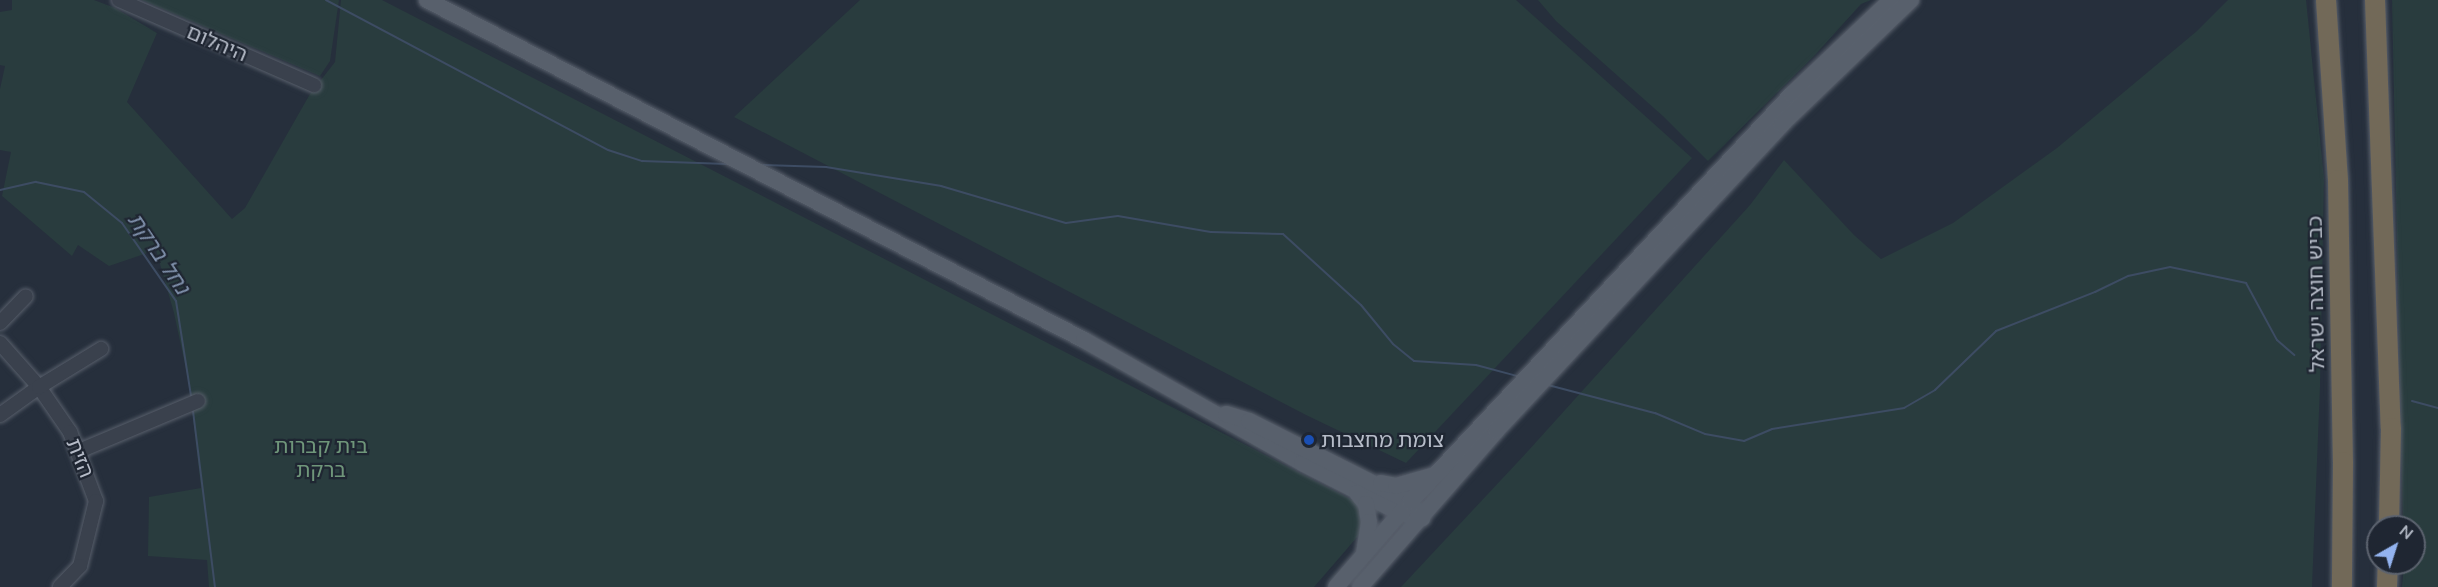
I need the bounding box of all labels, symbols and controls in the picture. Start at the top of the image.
street label: היהלום [183,19,251,67]
water label: נחל ברקת [121,208,195,300]
street label: כביש חוצה ישראל [2302,215,2330,373]
place label: צומת מחצבות [1321,427,1444,453]
park label: בית קברות ברקת [274,433,368,483]
marker: צומת מחצבות [1302,433,1316,447]
street label: הזית [61,435,99,481]
north arrow [2366,515,2426,575]
text: N [2394,520,2418,545]

